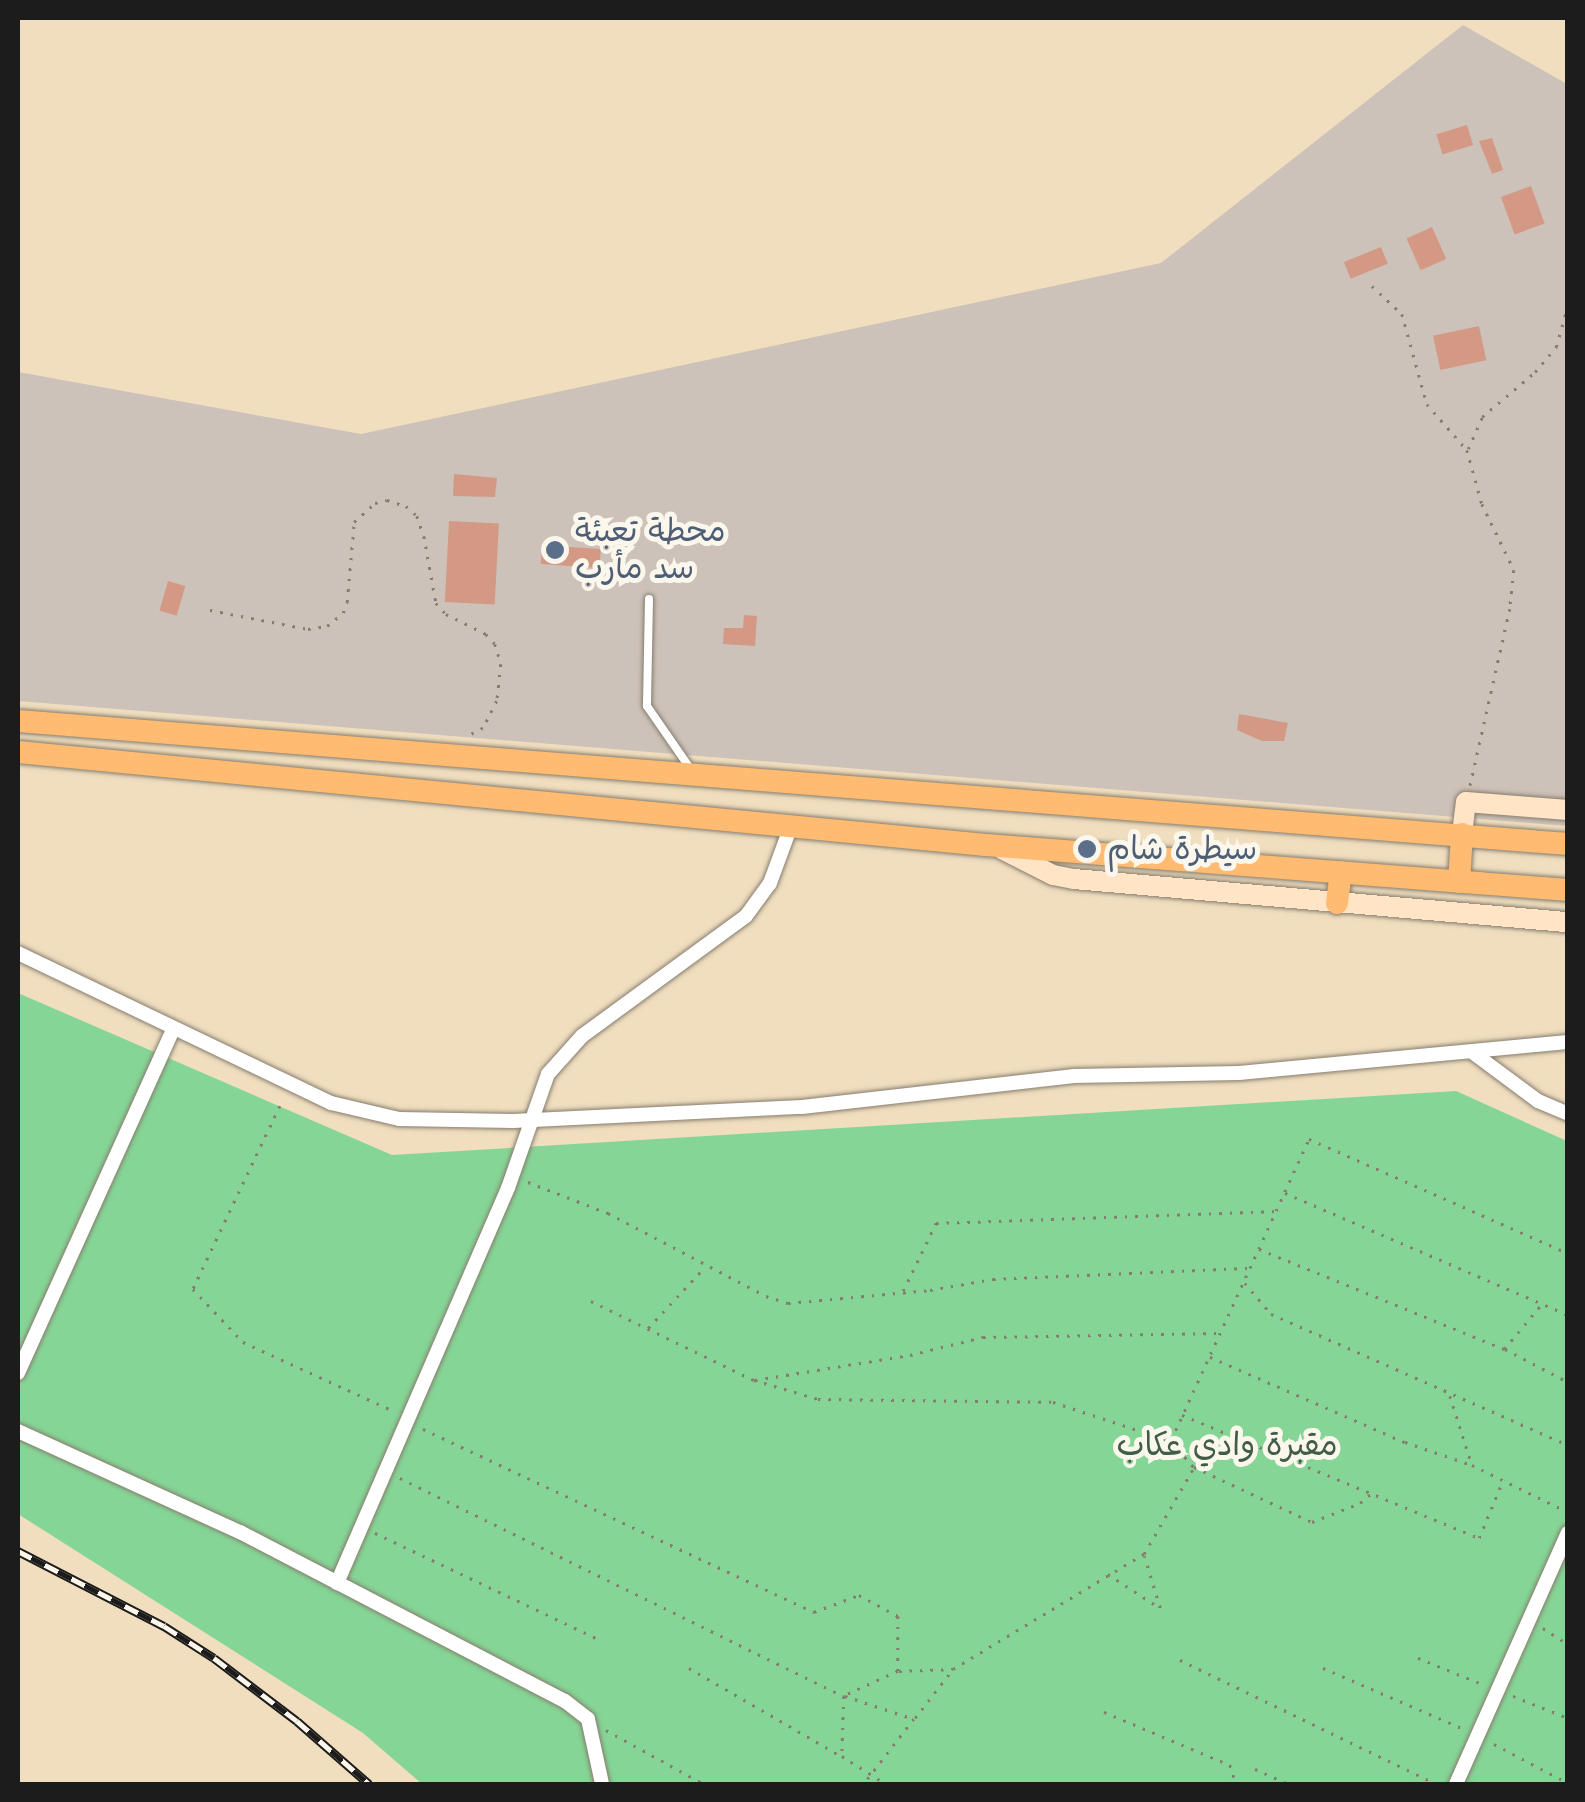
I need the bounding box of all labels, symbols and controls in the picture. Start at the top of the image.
place label: محطة تعبئة سد مأرب [575,513,726,588]
marker: محطة تعبئة سد مأرب [544,539,566,561]
place label: سيطرة شام [1107,830,1257,868]
marker: سيطرة شام [1076,838,1098,860]
park label: مقبرة وادي عكاب [1116,1426,1338,1464]

